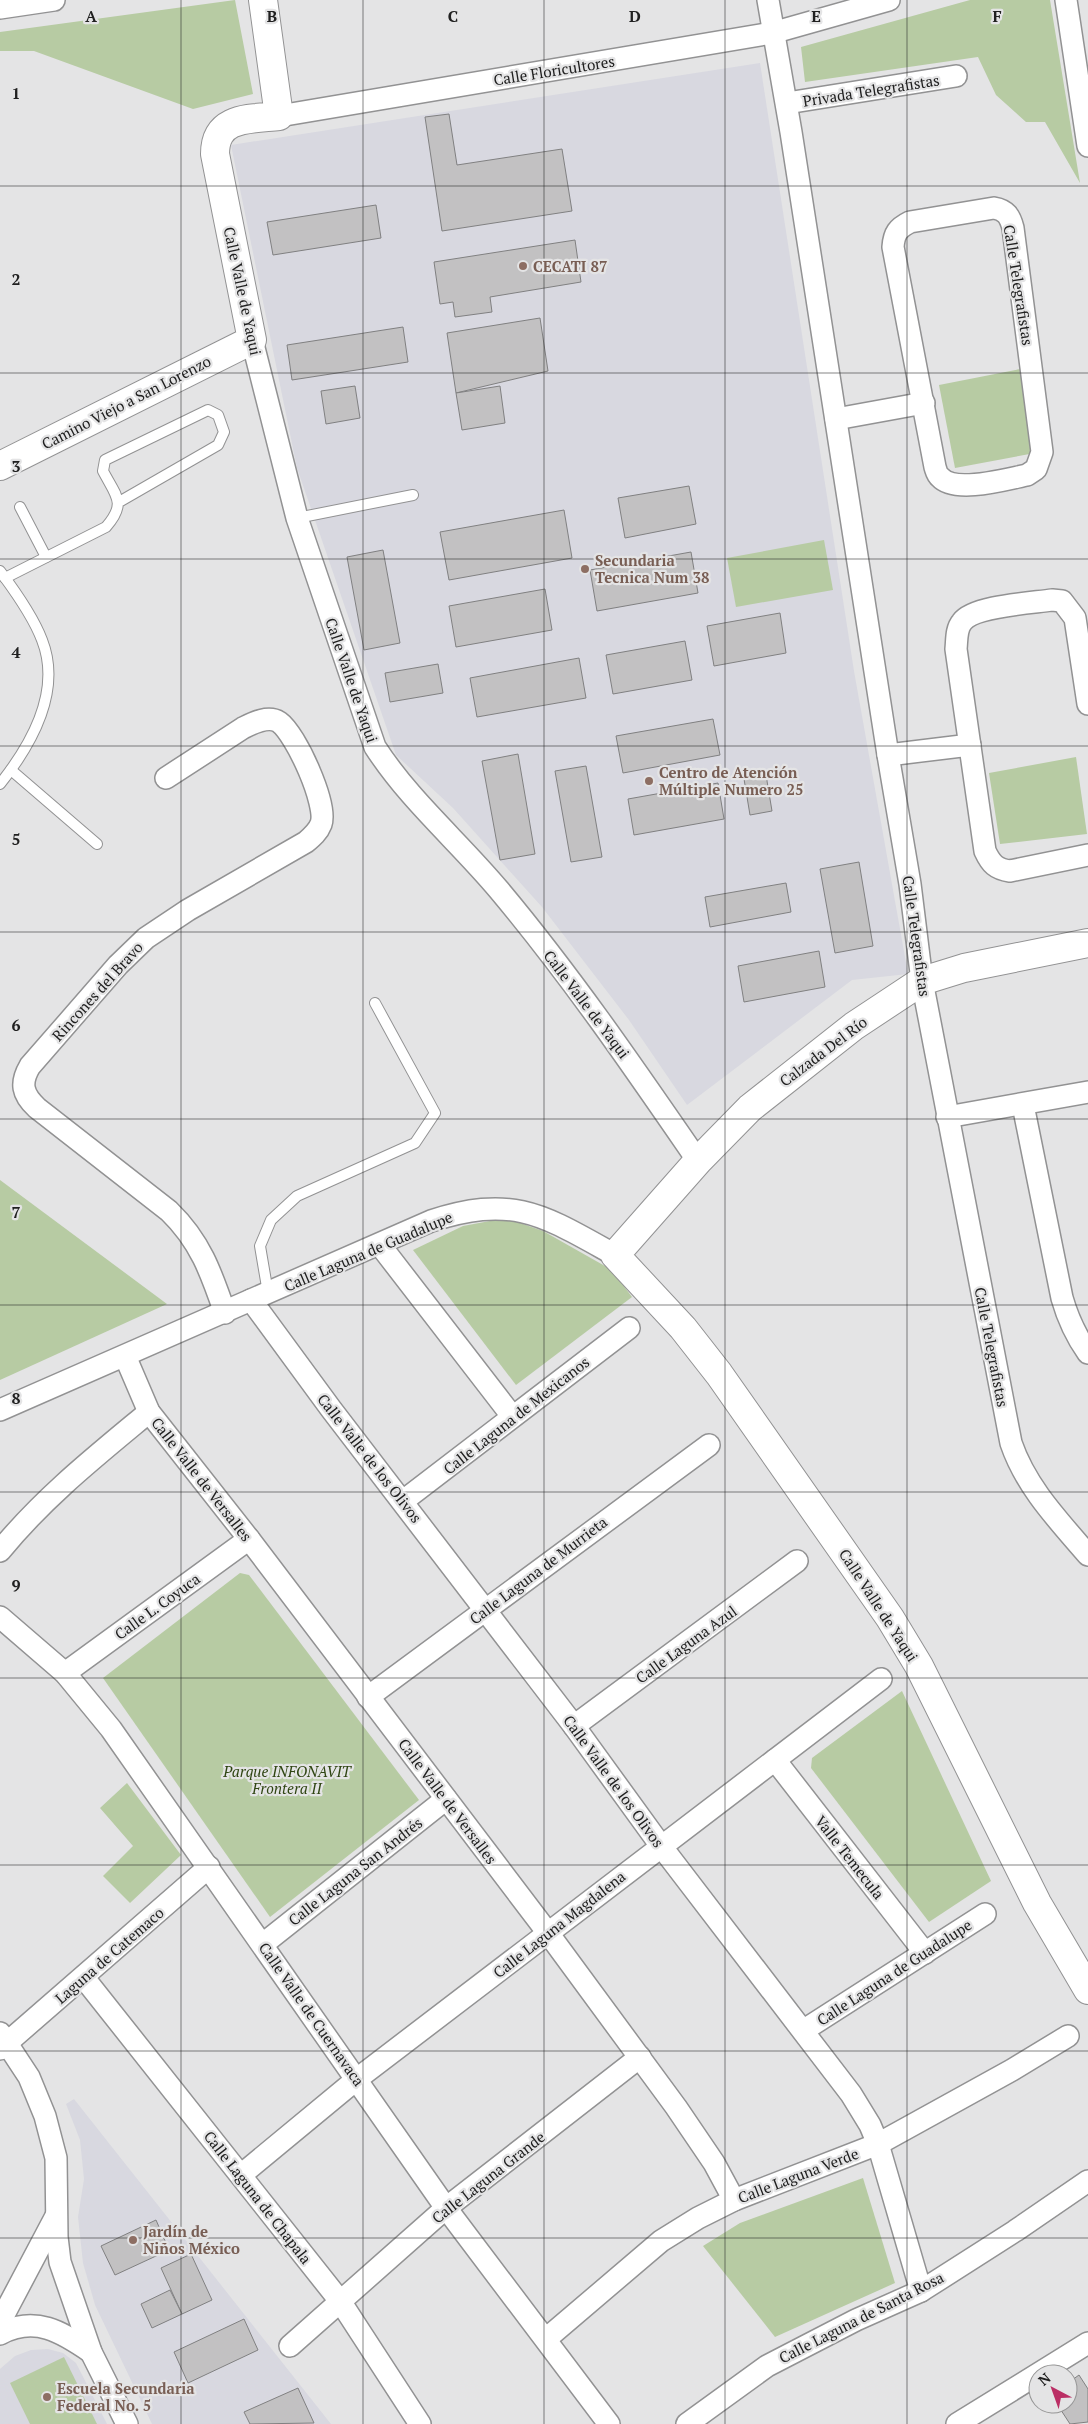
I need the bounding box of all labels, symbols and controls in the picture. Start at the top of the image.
text: A [85,5,97,27]
text: B [267,5,277,27]
text: C [448,5,458,27]
text: D [629,5,641,27]
text: E [811,5,821,27]
text: F [992,5,1002,27]
street label: Calle Floricultores [492,51,616,89]
street label: Privada Telegrafistas [801,69,941,111]
text: 1 [11,82,21,104]
street label: Calle Telegrafistas [1000,223,1038,347]
street label: Calle Valle de Yaqui [220,225,266,357]
place label: CECATI 87 [533,256,607,276]
marker: CECATI 87 [517,260,529,272]
text: 2 [11,268,21,290]
street label: Camino Viejo a San Lorenzo [38,351,214,453]
text: 3 [11,455,21,477]
place label: Secundaria Tecnica Num 38 [595,550,709,587]
marker: Secundaria Tecnica Num 38 [579,563,591,575]
street label: Calle Valle de Yaqui [321,615,383,745]
text: 4 [11,641,21,663]
place label: Centro de Atención Múltiple Numero 25 [659,762,803,799]
marker: Centro de Atención Múltiple Numero 25 [643,775,655,787]
text: 5 [11,828,21,850]
street label: Calle Telegrafistas [899,874,935,998]
street label: Rincones del Bravo [47,937,147,1045]
street label: Calle Valle de Yaqui [540,946,634,1062]
street label: Calzada Del Río [775,1011,871,1091]
text: 6 [11,1014,21,1036]
text: 7 [11,1201,21,1223]
street label: Calle Laguna de Guadalupe [281,1206,455,1296]
street label: Calle Telegrafistas [971,1285,1013,1409]
street label: Calle Laguna de Mexicanos [439,1352,593,1478]
text: 8 [11,1387,21,1409]
street label: Calle Valle de los Olivos [313,1389,427,1527]
street label: Calle Valle de Versalles [147,1413,257,1545]
street label: Calle Laguna de Murrieta [465,1511,611,1628]
street label: Calle Valle de Yaqui [835,1545,923,1665]
street label: Calle L. Coyuca [110,1568,204,1644]
text: 9 [11,1574,21,1596]
street label: Calle Laguna Azul [631,1601,741,1687]
street label: Calle Valle de los Olivos [559,1711,669,1851]
street label: Calle Valle de Versalles [394,1734,502,1868]
park label: Parque INFONAVIT Frontera II [222,1761,353,1798]
street label: Valle Temecula [811,1811,889,1903]
street label: Calle Laguna San Andrés [284,1812,426,1930]
street label: Calle Laguna Magdalena [489,1866,630,1982]
street label: Laguna de Catemaco [50,1902,168,2008]
street label: Calle Laguna de Guadalupe [813,1914,975,2030]
street label: Calle Valle de Cuernavaca [255,1938,370,2090]
street label: Calle Laguna de Chapala [200,2126,317,2268]
street label: Calle Laguna Grande [427,2127,549,2227]
street label: Calle Laguna Verde [735,2143,861,2207]
place label: Jardín de Niños México [143,2221,240,2258]
marker: Jardín de Niños México [127,2234,139,2246]
street label: Calle Laguna de Santa Rosa [775,2267,947,2367]
north arrow [1028,2364,1078,2414]
text: N [1034,2368,1055,2389]
place label: Escuela Secundaria Federal No. 5 [57,2378,195,2415]
marker: Escuela Secundaria Federal No. 5 [41,2391,53,2403]

